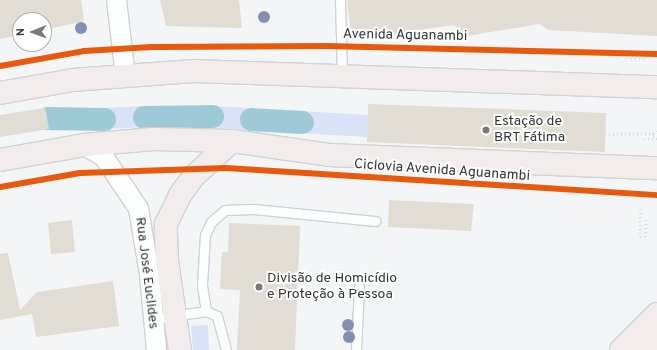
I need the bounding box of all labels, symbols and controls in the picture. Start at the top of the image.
north arrow [12,12,52,52]
street label: Avenida Aguanambi [342,27,468,45]
text: N [14,28,28,36]
place label: Estação de BRT Fátima [494,114,566,146]
marker: Estação de BRT Fátima [481,125,491,135]
street label: Ciclovia Avenida Aguanambi [353,156,531,186]
street label: Rua José Euclides [131,216,161,330]
place label: Divisão de Homicídio e Proteção à Pessoa [267,271,397,304]
marker: Divisão de Homicídio e Proteção à Pessoa [254,282,264,292]

